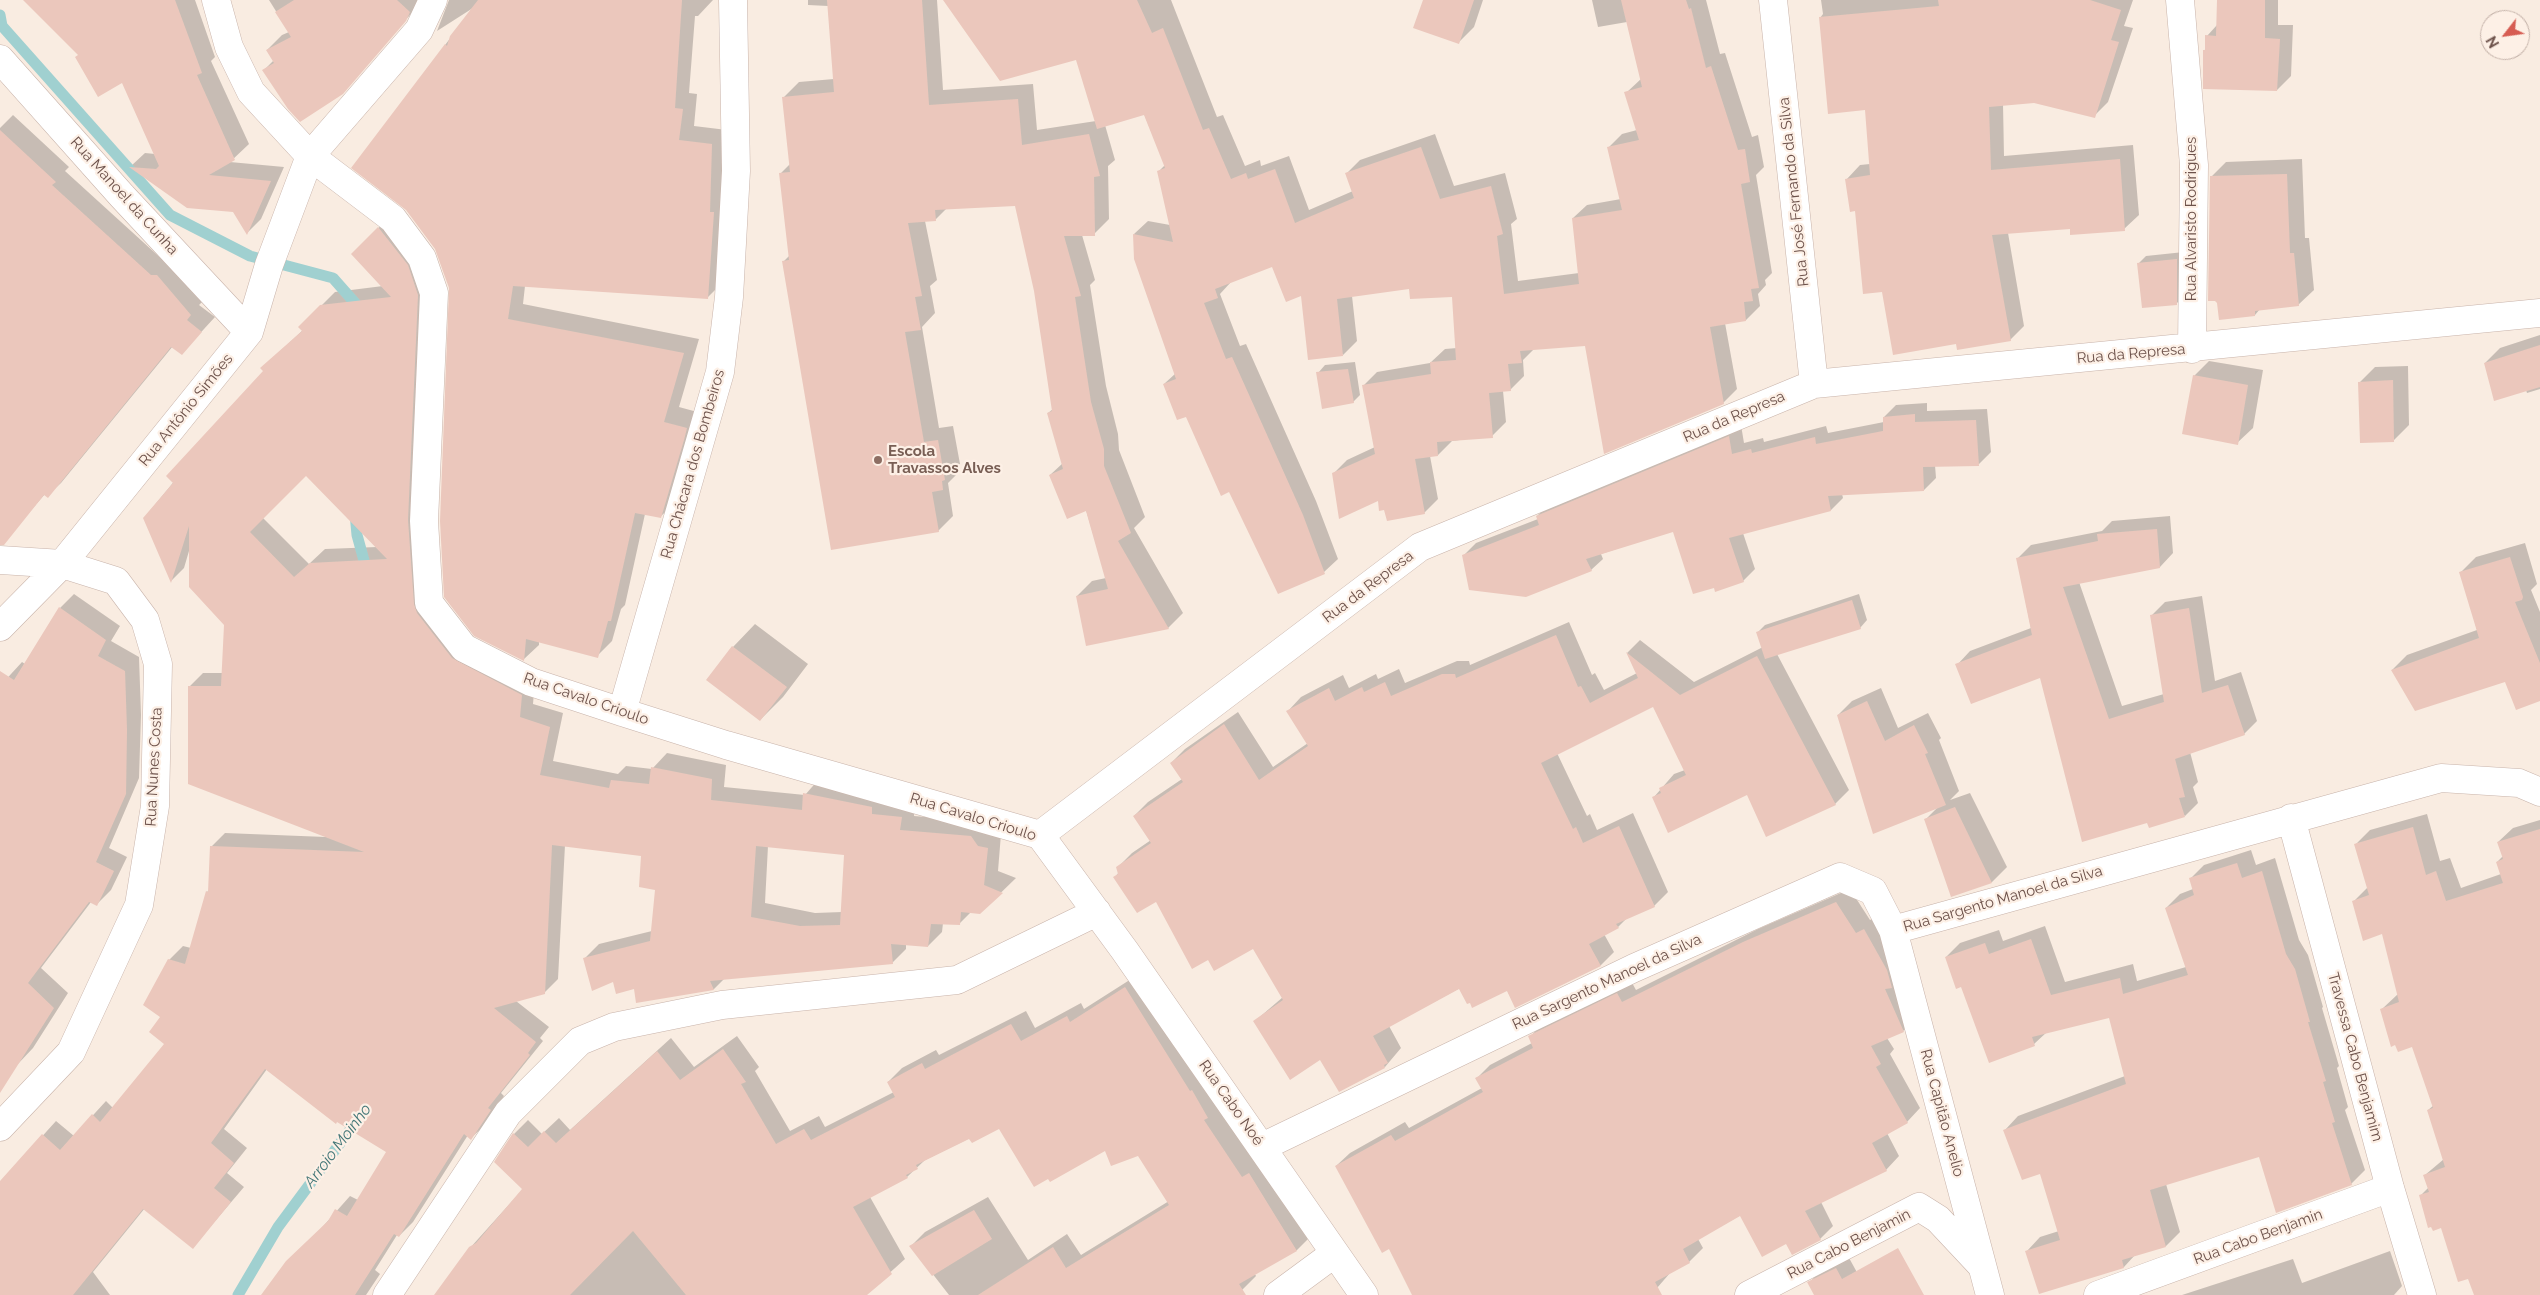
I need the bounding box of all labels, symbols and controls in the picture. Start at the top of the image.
north arrow [2480,10,2530,60]
text: N [2483,33,2502,51]
street label: Rua José Fernando da Silva [1775,97,1813,287]
street label: Rua Manoel da Cunha [66,133,182,259]
street label: Rua Alvaristo Rodrigues [2182,137,2200,301]
street label: Rua da Represa [2076,340,2186,368]
street label: Rua Antônio Simões [135,350,237,470]
street label: Rua Chácara dos Bombeiros [657,367,729,561]
street label: Rua da Represa [1680,387,1788,447]
place label: Escola Travassos Alves [888,442,1001,477]
marker: Escola Travassos Alves [872,454,884,466]
street label: Rua da Represa [1319,547,1417,627]
street label: Rua Cavalo Crioulo [521,669,651,729]
street label: Rua Nunes Costa [142,707,166,827]
street label: Rua Cavalo Crioulo [908,789,1038,845]
street label: Rua Sargento Manoel da Silva [1901,862,2105,936]
street label: Rua Sargento Manoel da Silva [1510,930,1704,1034]
street label: Travessa Cabo Benjamim [2324,970,2386,1144]
street label: Rua Capitão Anelio [1916,1047,1968,1179]
street label: Rua Cabo Noé [1195,1057,1267,1149]
water label: Arroio Moinho [300,1100,376,1192]
street label: Rua Cabo Benjamin [1784,1205,1914,1283]
street label: Rua Cabo Benjamin [2191,1205,2325,1269]

